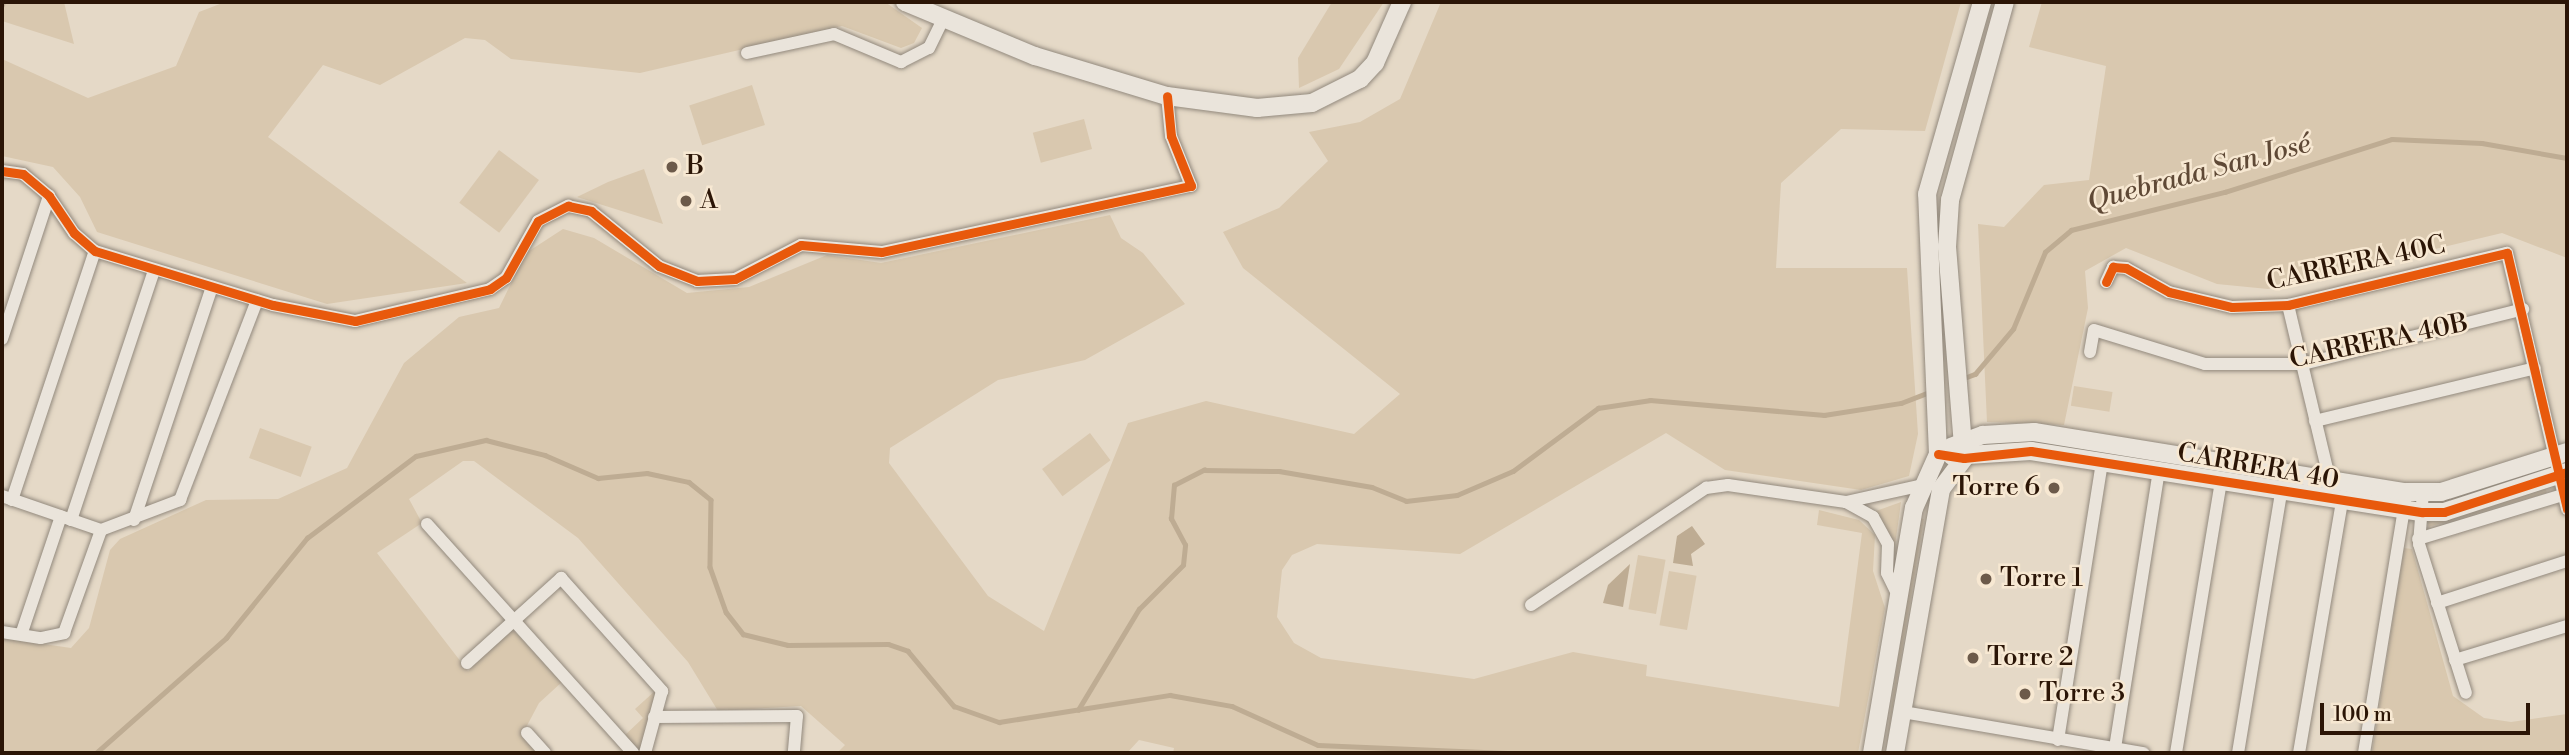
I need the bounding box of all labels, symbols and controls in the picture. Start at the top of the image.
water label: Quebrada San José [2084,127,2314,219]
place label: B [686,151,704,183]
marker: B [664,159,680,175]
place label: A [700,185,718,217]
marker: A [678,193,694,209]
street label: CARRERA 40C [2264,230,2448,298]
street label: CARRERA 40B [2287,308,2471,376]
street label: CARRERA 40 [2175,437,2341,497]
place label: Torre 6 [1952,472,2040,504]
marker: Torre 6 [2046,480,2062,496]
place label: Torre 1 [2000,563,2083,595]
marker: Torre 1 [1978,571,1994,587]
place label: Torre 2 [1987,642,2074,674]
marker: Torre 2 [1965,650,1981,666]
place label: Torre 3 [2039,678,2125,710]
marker: Torre 3 [2017,686,2033,702]
scale bar [2324,688,2534,732]
text: 100 m [2333,702,2392,728]

